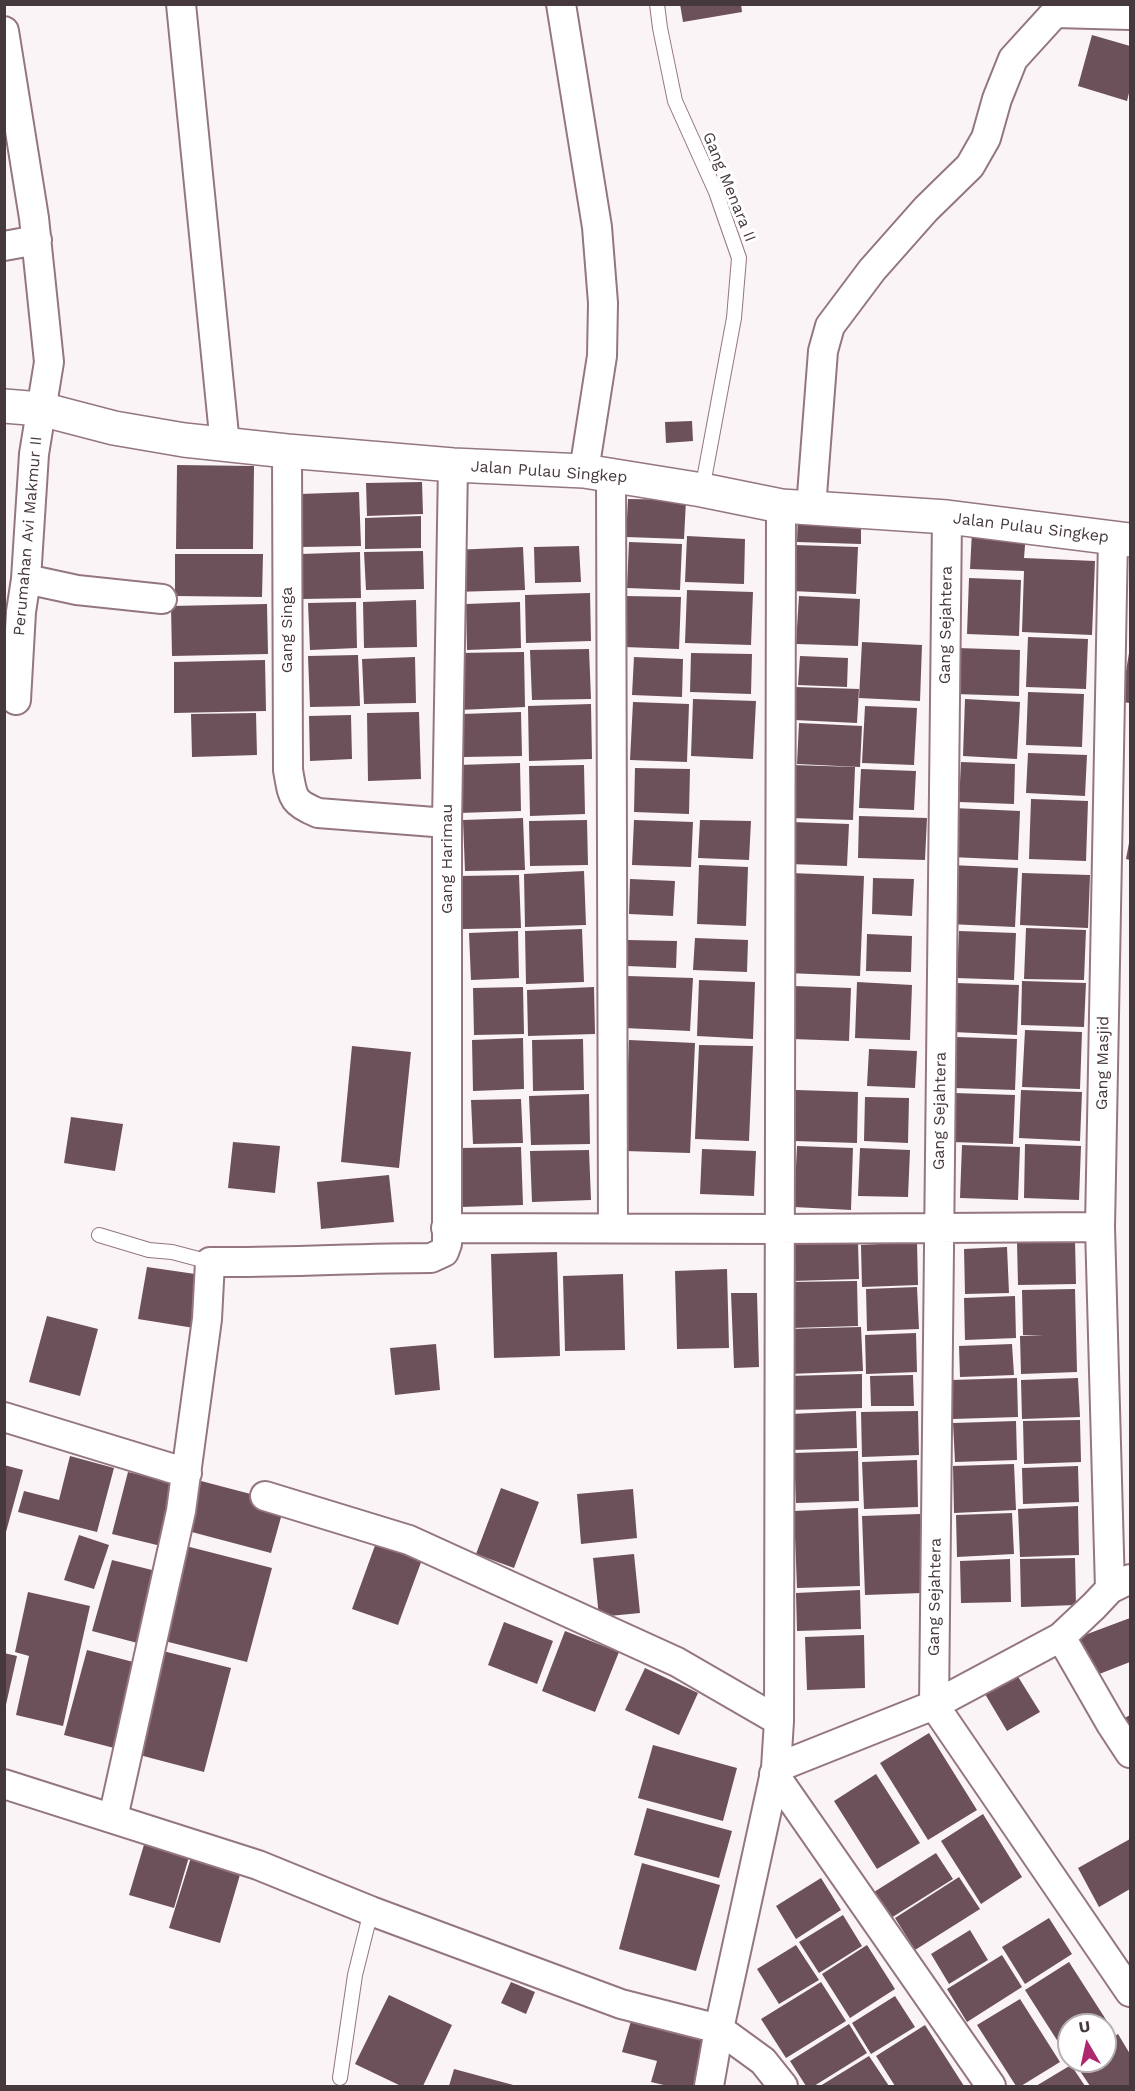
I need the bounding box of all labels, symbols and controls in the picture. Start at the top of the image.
street label: Gang Menara II [698,129,760,245]
street label: Perumahan Avi Makmur II [10,435,46,637]
street label: Jalan Pulau Singkep [470,457,628,487]
street label: Jalan Pulau Singkep [952,509,1110,547]
street label: Gang Sejahtera [935,566,957,684]
street label: Gang Singa [277,587,297,673]
street label: Gang Harimau [437,804,457,914]
street label: Gang Masjid [1093,1016,1113,1110]
street label: Gang Sejahtera [929,1052,951,1170]
street label: Gang Sejahtera [924,1538,946,1656]
north arrow [1057,2013,1117,2073]
text: U [1077,2016,1092,2037]

